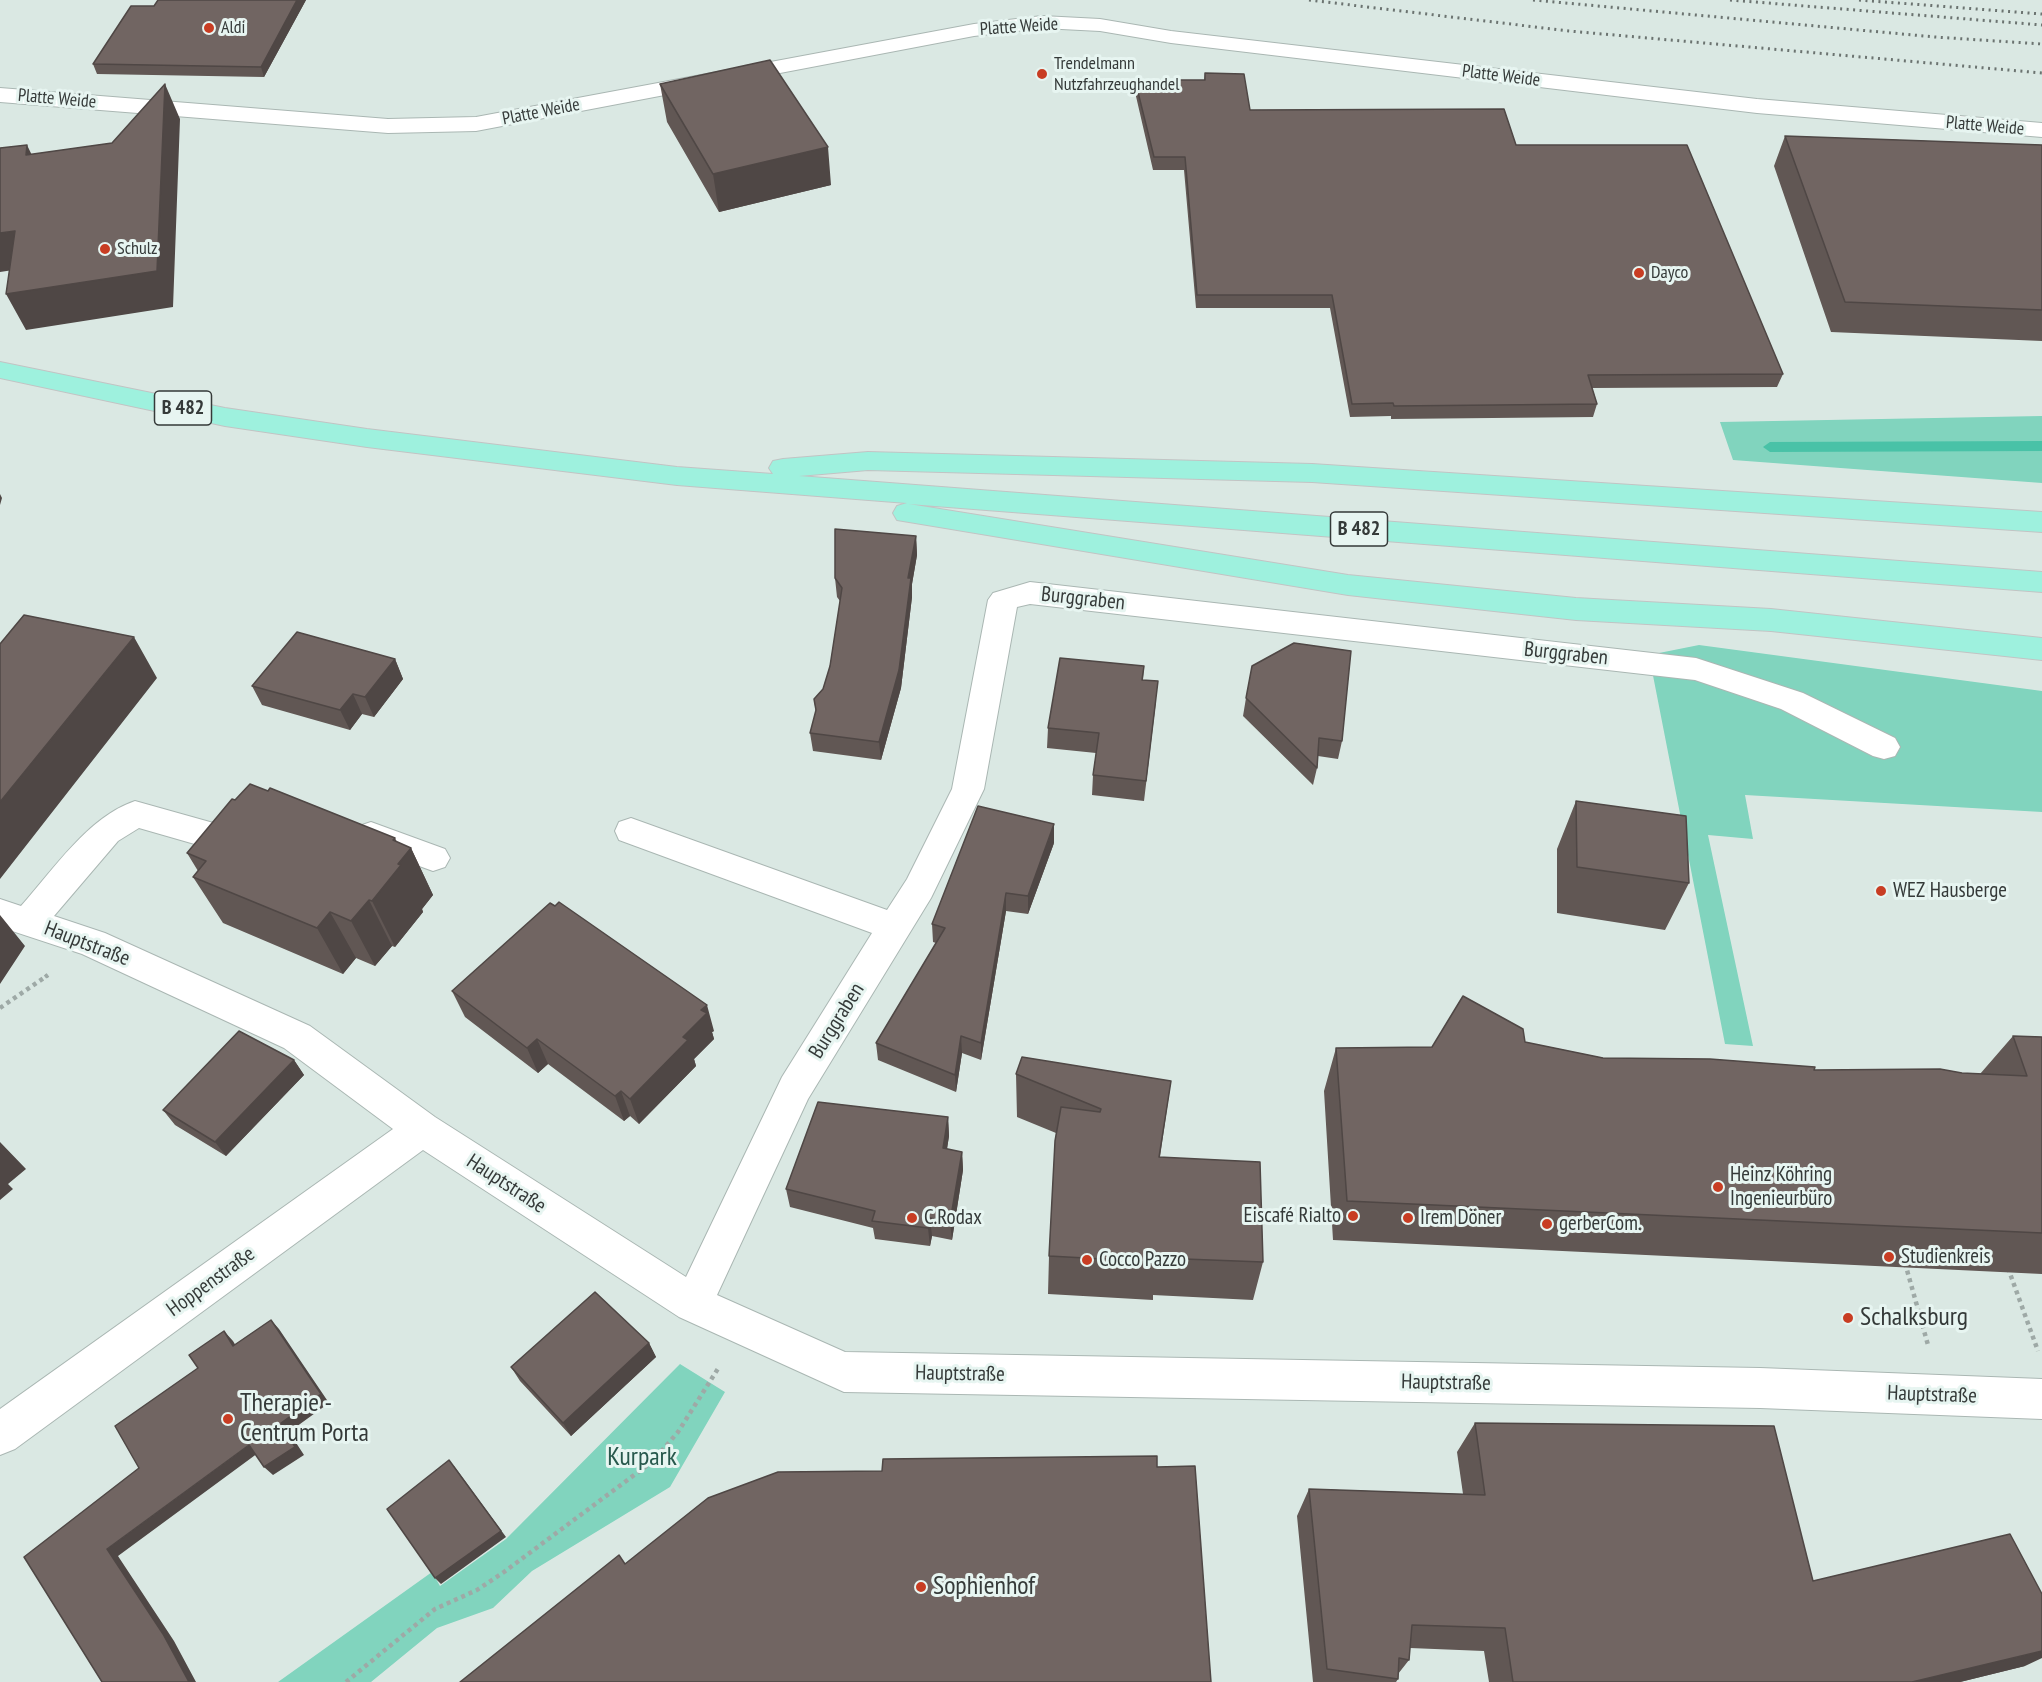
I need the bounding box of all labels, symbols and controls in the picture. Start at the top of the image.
street label: Platte Weide [979,13,1059,41]
place label: Aldi [221,17,245,39]
marker: Aldi [202,21,216,35]
place label: Trendelmann Nutzfahrzeughandel [1054,53,1179,96]
street label: Platte Weide [1461,60,1541,92]
marker: Trendelmann Nutzfahrzeughandel [1035,67,1049,81]
street label: Platte Weide [17,85,97,113]
street label: Platte Weide [500,94,582,130]
street label: Platte Weide [1945,112,2025,140]
place label: Schulz [117,238,158,260]
marker: Schulz [98,242,112,256]
place label: Dayco [1651,262,1688,284]
marker: Dayco [1632,266,1646,280]
road number: B 482 [154,391,212,425]
road number: B 482 [1330,512,1388,546]
street label: Burggraben [1040,582,1126,616]
street label: Burggraben [1523,637,1609,671]
place label: WEZ Hausberge [1893,878,2007,904]
marker: WEZ Hausberge [1874,884,1888,898]
street label: Hauptstraße [41,916,133,972]
street label: Burggraben [804,979,870,1063]
street label: Hauptstraße [462,1149,550,1219]
place label: Heinz Köhring Ingenieurbüro [1730,1162,1832,1212]
marker: Heinz Köhring Ingenieurbüro [1711,1180,1725,1194]
place label: Eiscafé Rialto [1243,1203,1341,1229]
place label: C.Rodax [924,1205,982,1231]
place label: Irem Döner [1420,1205,1501,1231]
marker: Eiscafé Rialto [1346,1209,1360,1223]
marker: C.Rodax [905,1211,919,1225]
marker: Irem Döner [1401,1211,1415,1225]
place label: gerberCom. [1559,1211,1642,1237]
marker: gerberCom. [1540,1217,1554,1231]
street label: Hoppenstraße [162,1242,260,1322]
place label: Studienkreis [1901,1244,1991,1270]
place label: Cocco Pazzo [1099,1247,1186,1273]
marker: Studienkreis [1882,1250,1896,1264]
marker: Cocco Pazzo [1080,1253,1094,1267]
place label: Schalksburg [1860,1302,1968,1334]
marker: Schalksburg [1841,1311,1855,1325]
street label: Hauptstraße [915,1361,1005,1387]
street label: Hauptstraße [1401,1370,1491,1396]
street label: Hauptstraße [1887,1381,1977,1409]
place label: Therapie - Centrum Porta [240,1388,369,1450]
marker: Therapie - Centrum Porta [221,1412,235,1426]
park label: Kurpark [607,1442,677,1474]
place label: Sophienhof [933,1571,1035,1603]
marker: Sophienhof [914,1580,928,1594]

